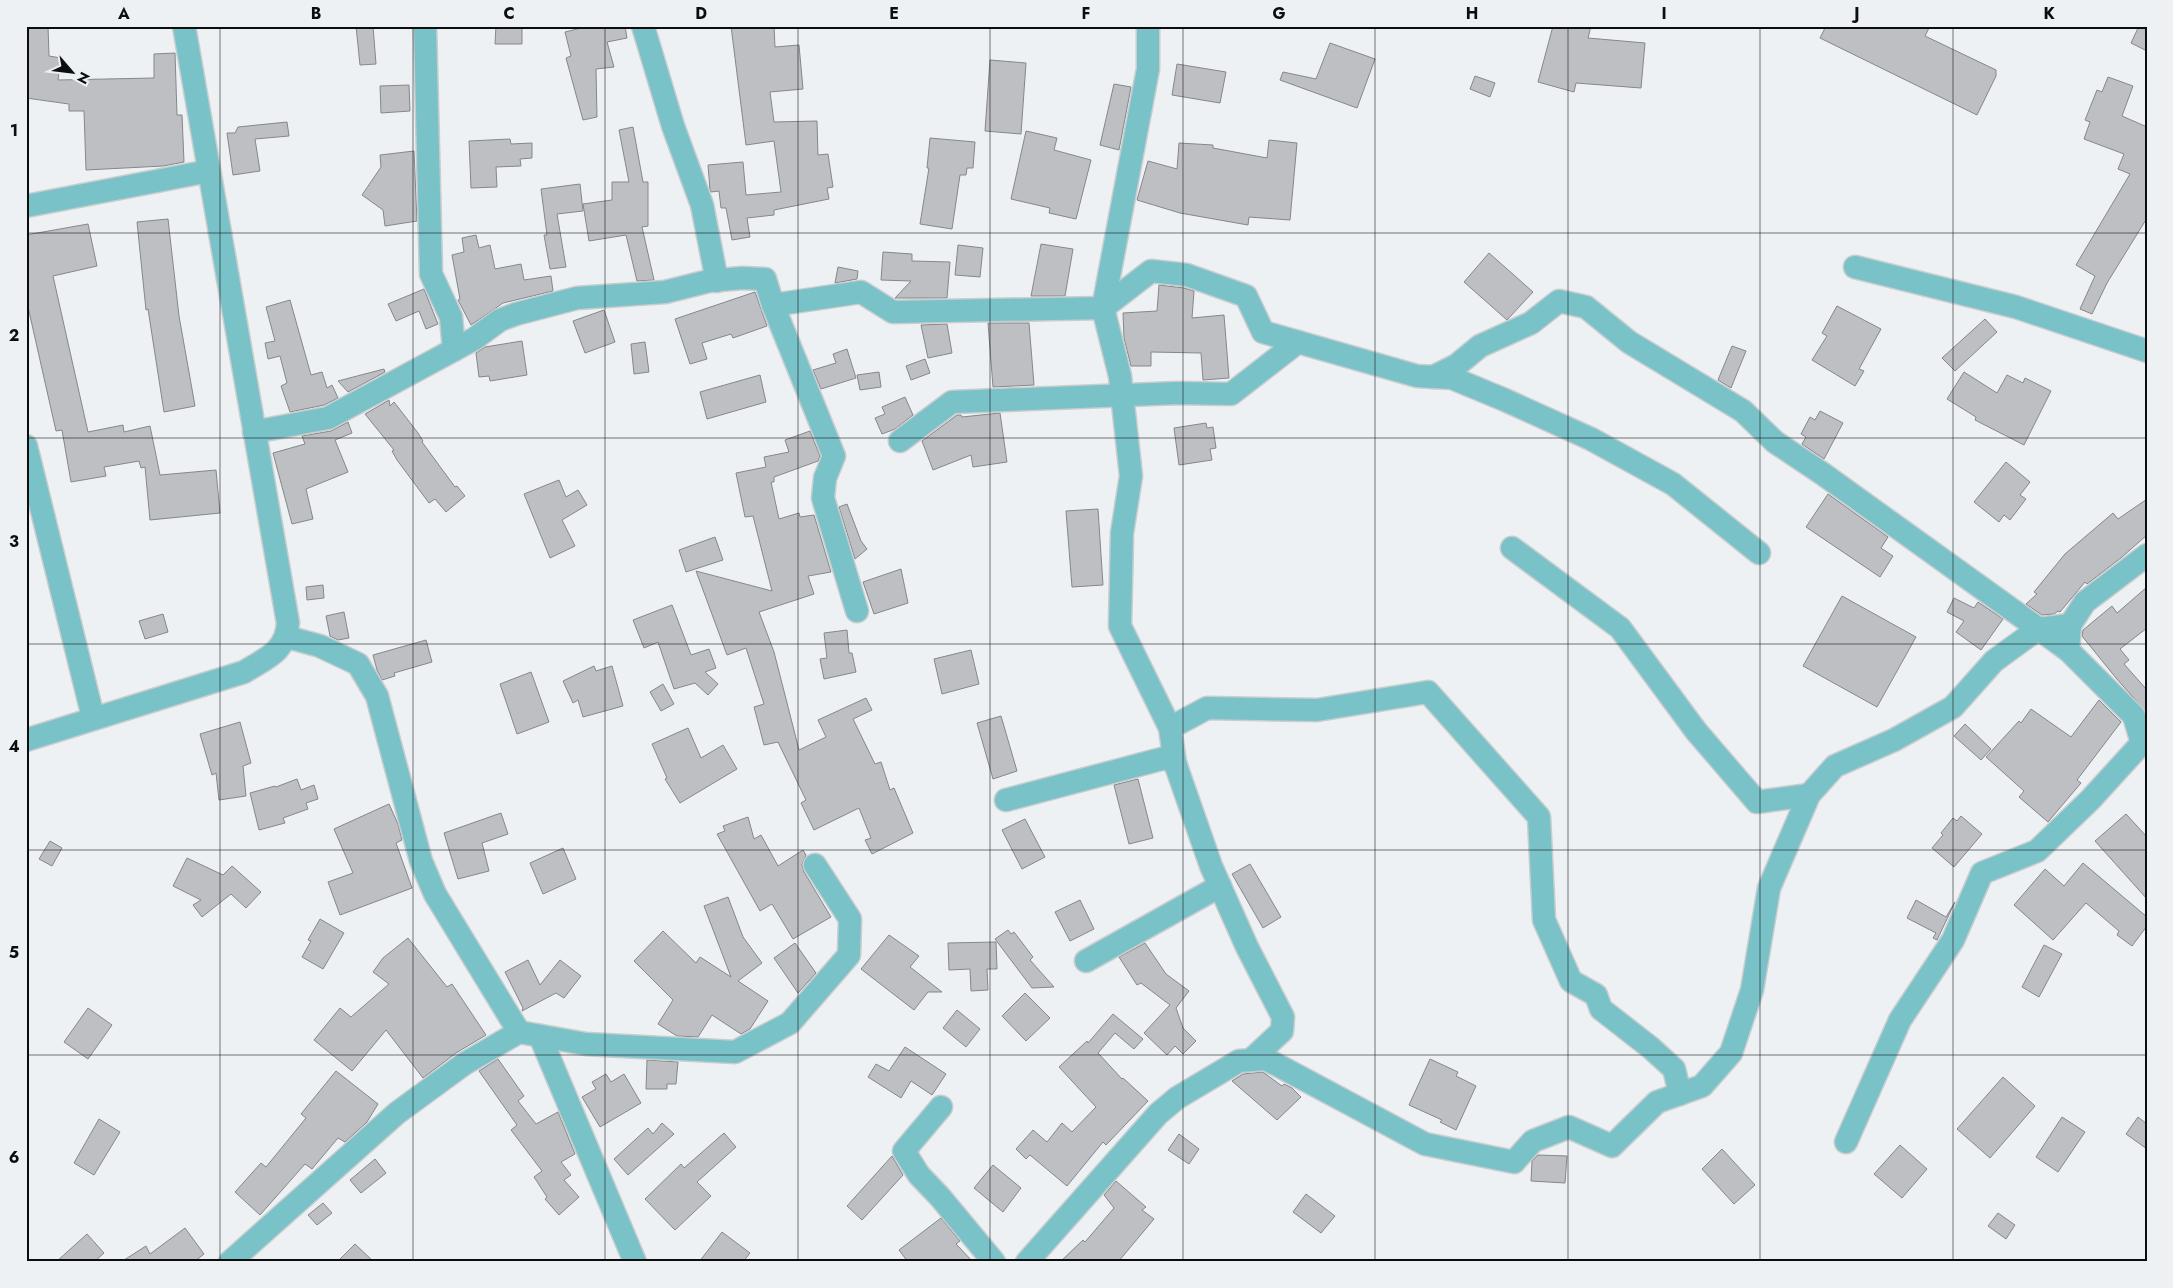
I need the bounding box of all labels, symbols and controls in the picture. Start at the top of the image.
text: A [117,2,130,25]
text: B [311,2,321,25]
text: C [503,2,515,25]
text: D [695,2,707,25]
text: E [889,2,899,25]
text: F [1082,2,1090,25]
text: G [1272,2,1286,25]
text: H [1466,2,1478,25]
text: I [1661,2,1667,25]
text: J [1851,2,1860,25]
text: K [2043,2,2055,25]
north arrow [48,48,98,98]
text: N [72,68,95,88]
text: 1 [10,119,18,142]
text: 2 [9,324,19,347]
text: 3 [9,530,19,553]
text: 4 [8,735,20,758]
text: 5 [9,941,19,964]
text: 6 [9,1146,19,1169]

